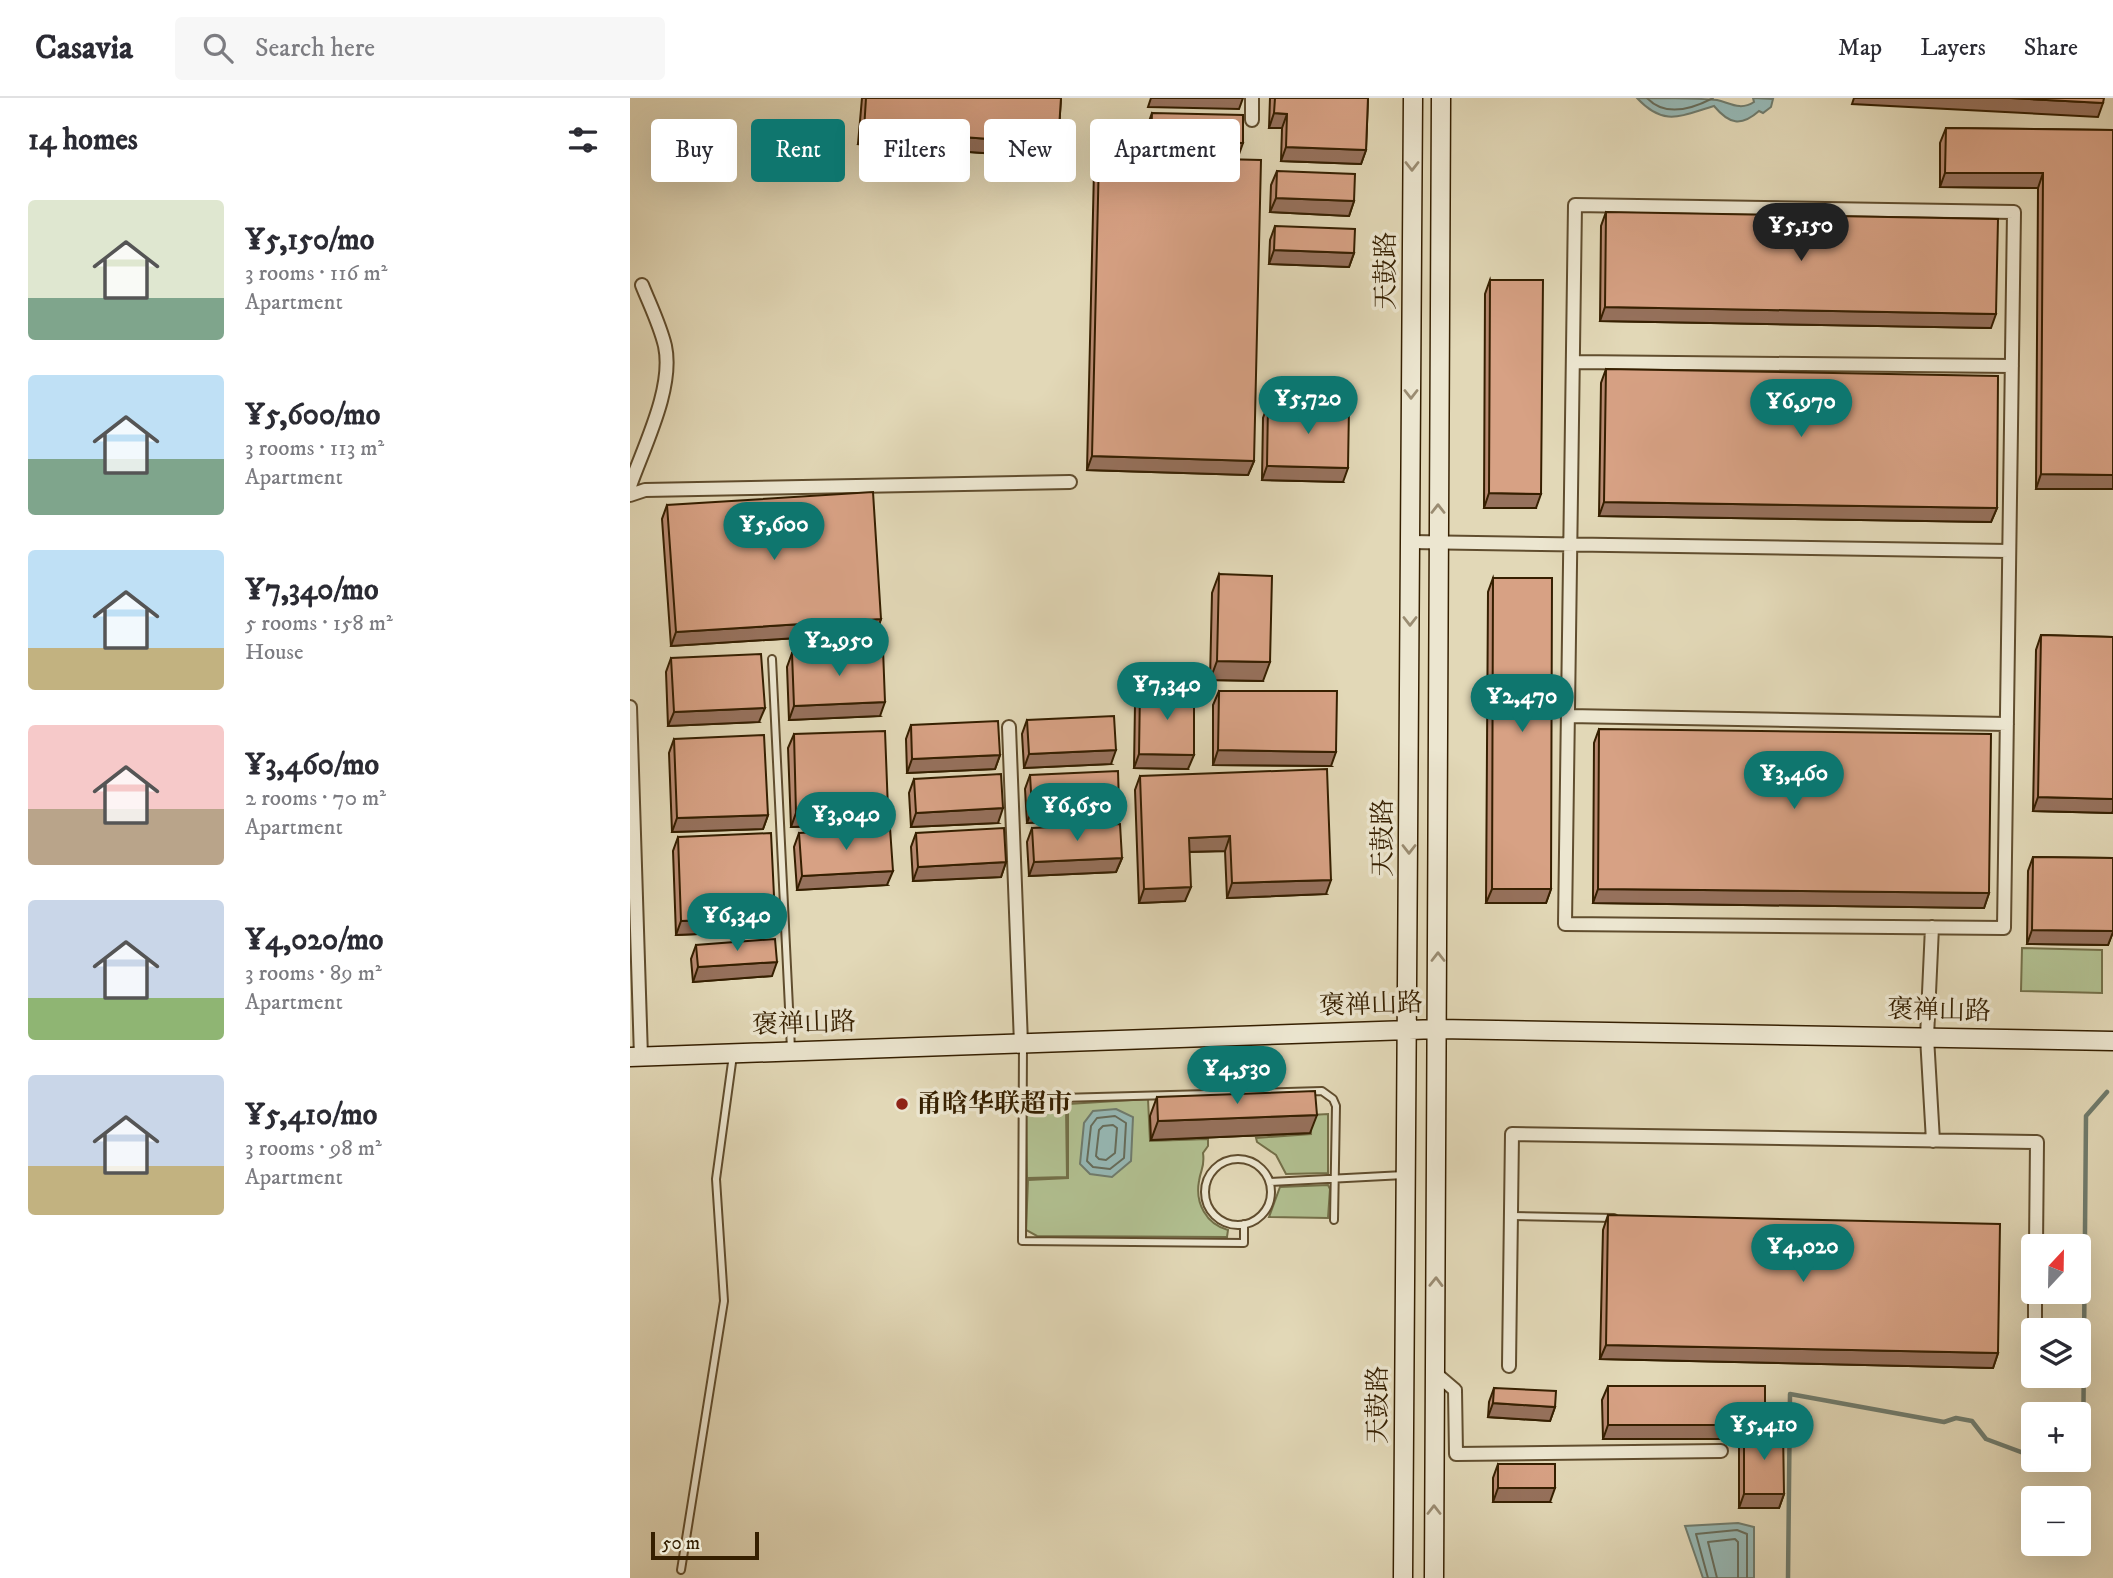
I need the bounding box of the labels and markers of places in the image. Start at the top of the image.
pin: ¥5,150 [1744,204,1858,263]
pin: ¥5,720 [1251,376,1365,436]
pin: ¥6,970 [1744,380,1858,439]
pin: ¥5,600 [717,503,831,562]
pin: ¥2,950 [782,618,896,678]
pin: ¥7,340 [1110,662,1224,722]
pin: ¥2,470 [1465,674,1579,734]
pin: ¥3,460 [1737,752,1851,811]
pin: ¥6,650 [1020,784,1134,843]
pin: ¥3,040 [789,792,903,852]
pin: ¥6,340 [680,894,794,953]
pin: ¥4,530 [1180,1046,1294,1106]
place label: 甬晗华联超市 [916,1088,1072,1121]
marker: 甬晗华联超市 [894,1096,910,1112]
pin: ¥4,020 [1746,1224,1860,1284]
pin: ¥5,410 [1707,1402,1821,1462]

